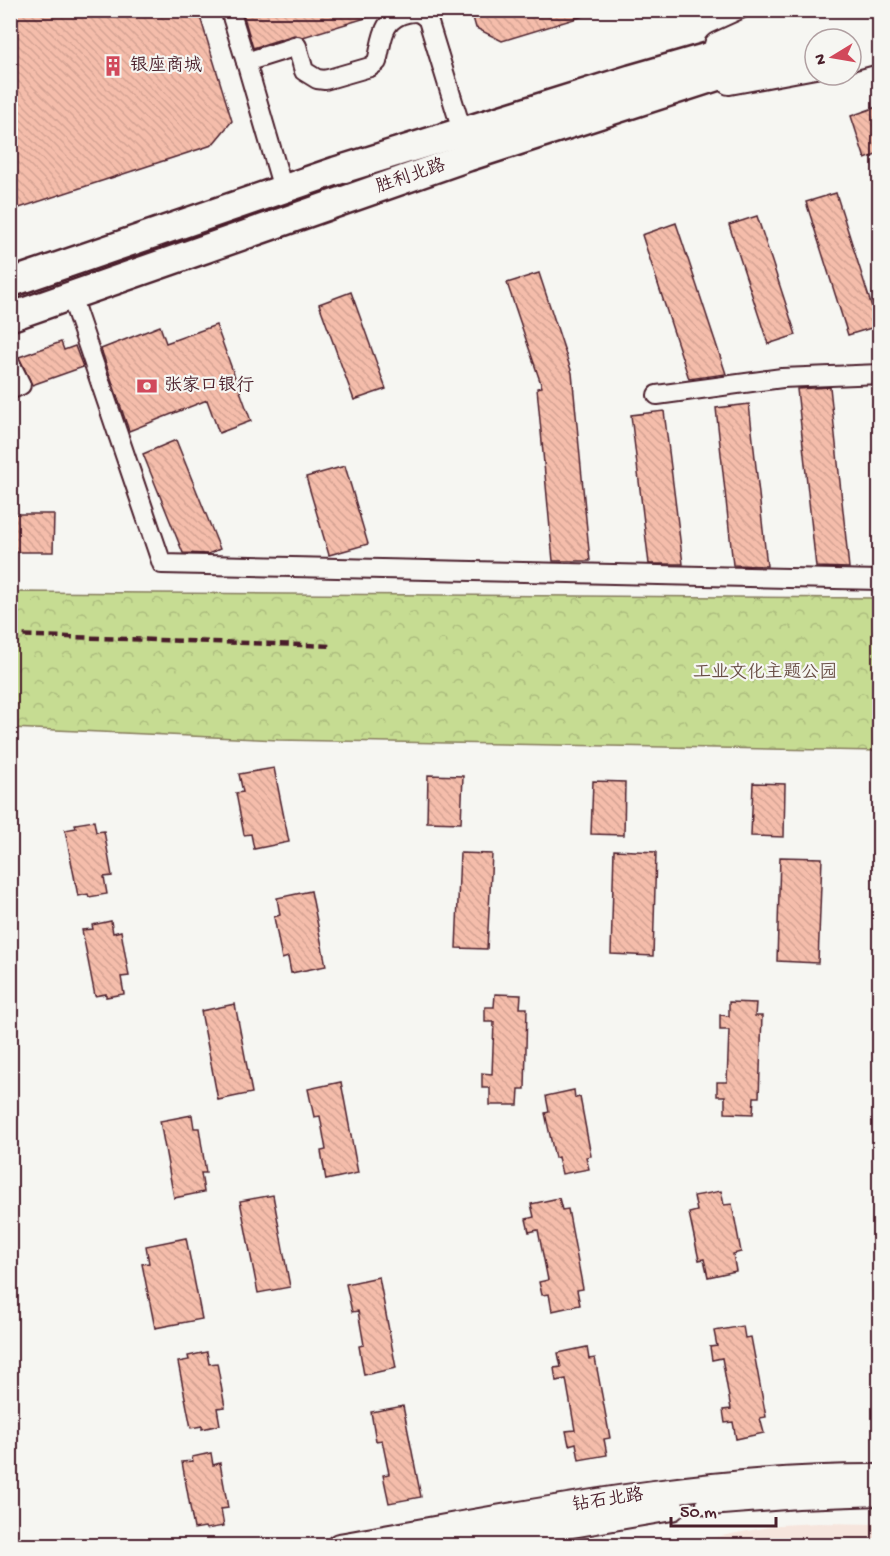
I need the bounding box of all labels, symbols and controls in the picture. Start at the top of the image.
north arrow [803,27,863,87]
text: N [811,52,832,66]
building icon: 银座商城 [101,54,125,78]
place label: 银座商城 [130,55,202,77]
street label: 胜利北路 [373,154,448,199]
bank icon: 张家口银行 [135,374,159,398]
place label: 张家口银行 [164,375,254,397]
park label: 工业文化主题公园 [693,662,837,684]
street label: 钻石北路 [571,1484,645,1517]
scale bar [671,1490,776,1528]
text: 50 m [680,1503,717,1524]

